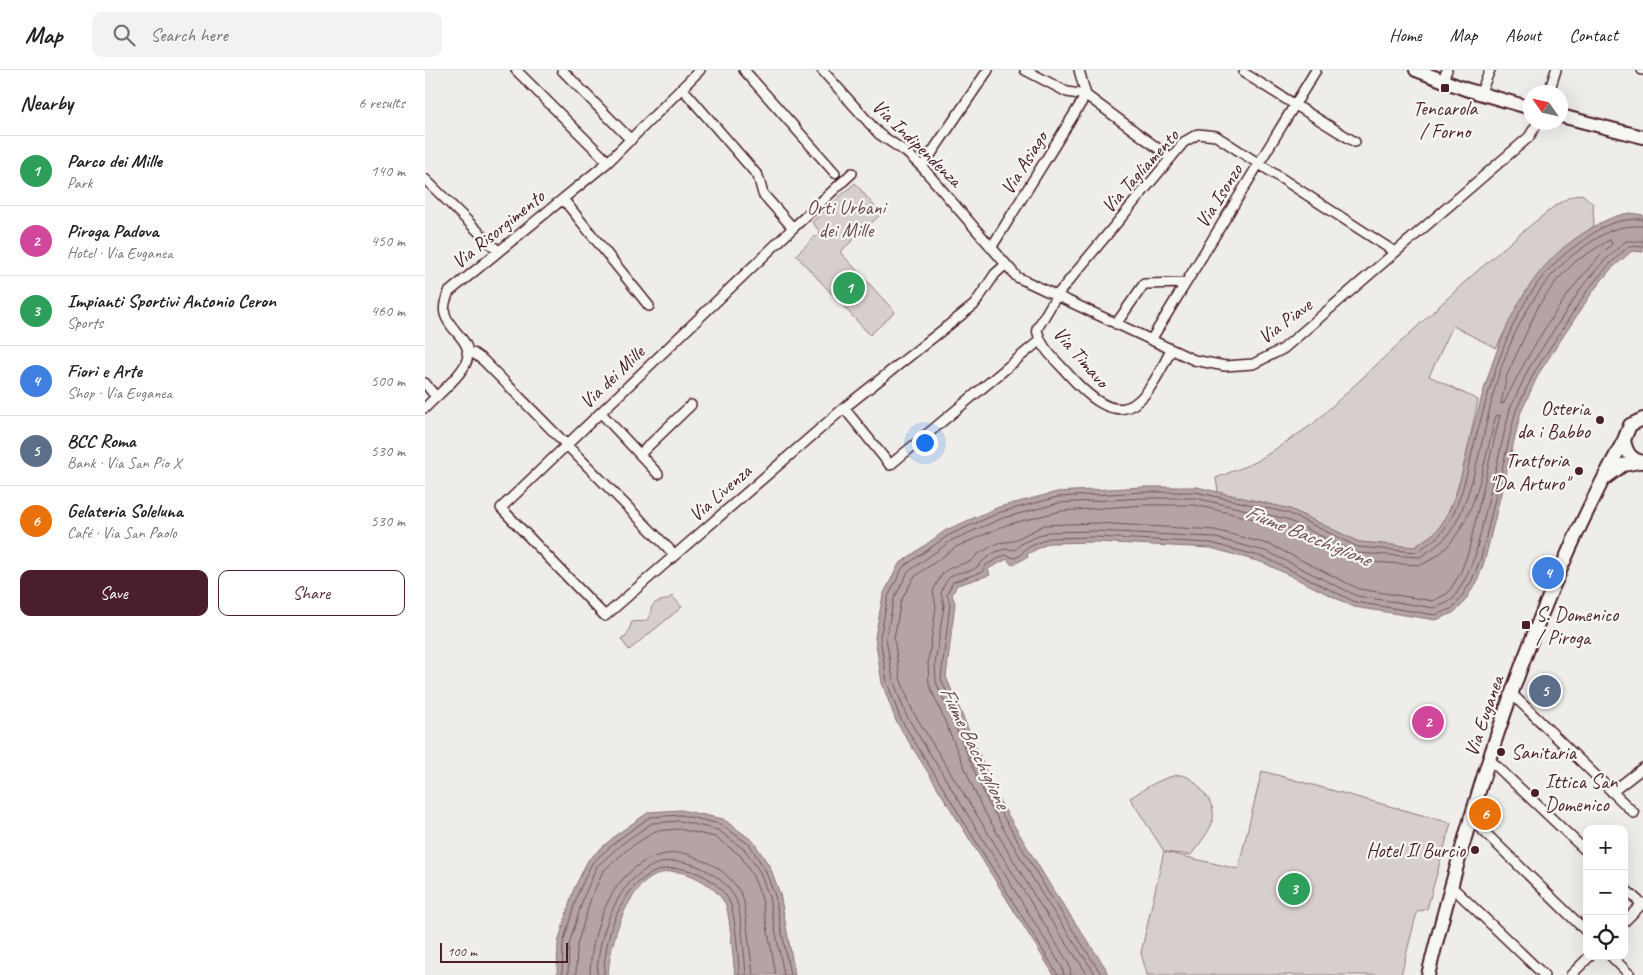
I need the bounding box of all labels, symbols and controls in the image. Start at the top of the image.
search box [92,12,442,57]
text: Map [25,20,62,50]
icon: search [110,21,138,49]
text: Search here [150,23,228,47]
text: Home [1389,24,1422,46]
text: Map [1450,24,1477,46]
text: About [1505,24,1541,46]
text: Contact [1569,24,1618,46]
marker: Tencarola / Forno [1439,82,1451,94]
north arrow [1523,85,1568,130]
text: Nearby [20,90,73,116]
text: 6 results [358,93,405,113]
street label: Via Indipendenza [867,94,969,193]
place label: Tencarola / Forno [1413,96,1478,144]
street label: Via Tagliamento [1096,123,1185,218]
street label: Via Asiago [995,125,1054,199]
text: Parco dei Mille [67,149,162,173]
street label: Via Isonzo [1190,159,1249,232]
text: 1 [32,161,40,181]
text: 140 m [371,161,405,181]
text: Park [67,173,92,193]
street label: Via Risorgimento [446,183,550,274]
park label: Orti Urbani dei Mille [807,195,888,243]
text: Piroga Padova [67,219,158,243]
text: 2 [32,231,40,251]
text: 450 m [371,231,405,251]
text: Hotel · Via Euganea [67,243,173,263]
pin: 1 [833,269,865,307]
text: Impianti Sportivi Antonio Ceron [67,289,276,313]
street label: Via Piave [1253,292,1318,349]
text: 3 [32,301,40,321]
text: 460 m [371,301,405,321]
text: Sports [67,313,103,333]
street label: Via Timavo [1048,321,1116,394]
street label: Via dei Mille [574,339,651,414]
text: Fiori e Arte [67,359,142,383]
text: 4 [32,371,40,391]
text: 500 m [371,371,405,391]
text: Shop · Via Euganea [67,383,172,403]
place label: Osteria da i Babbo [1517,396,1592,444]
marker: Osteria da i Babbo [1594,414,1606,426]
text: BCC Roma [67,429,135,453]
your location [912,430,938,456]
text: 5 [33,441,39,461]
text: 530 m [371,441,405,461]
place label: Trattoria "Da Arturo" [1489,448,1573,496]
text: Bank · Via San Pio X [67,453,181,473]
street label: Via Livenza [683,458,758,527]
marker: Trattoria "Da Arturo" [1573,465,1585,477]
water label: Fiume Bacchiglione [1242,498,1377,573]
text: Gelateria Soleluna [67,499,183,523]
text: 6 [32,511,40,531]
text: 530 m [371,511,405,531]
text: Café · Via San Paolo [67,523,177,543]
pin: 4 [1532,554,1564,592]
button: Save [20,570,208,616]
button: Share [218,570,405,616]
place label: S. Domenico / Piroga [1536,602,1619,650]
marker: S. Domenico / Piroga [1520,619,1532,631]
street label: Via Euganea [1459,671,1510,760]
pin: 5 [1529,672,1561,710]
water label: Fiume Bacchiglione [934,682,1017,815]
pin: 2 [1412,703,1444,741]
place label: Sanitaria [1511,740,1578,765]
marker: Sanitaria [1495,746,1507,758]
place label: Ittica San Domenico [1545,769,1618,817]
marker: Ittica San Domenico [1529,787,1541,799]
pin: 6 [1469,795,1501,833]
map controls [1583,825,1628,960]
button: + [1583,825,1628,870]
place label: Hotel Il Burcio [1366,838,1466,863]
marker: Hotel Il Burcio [1469,844,1481,856]
pin: 3 [1278,870,1310,908]
button: − [1583,870,1628,915]
button: locate [1583,915,1628,960]
scale bar [440,940,567,963]
text: 100 m [447,943,477,960]

